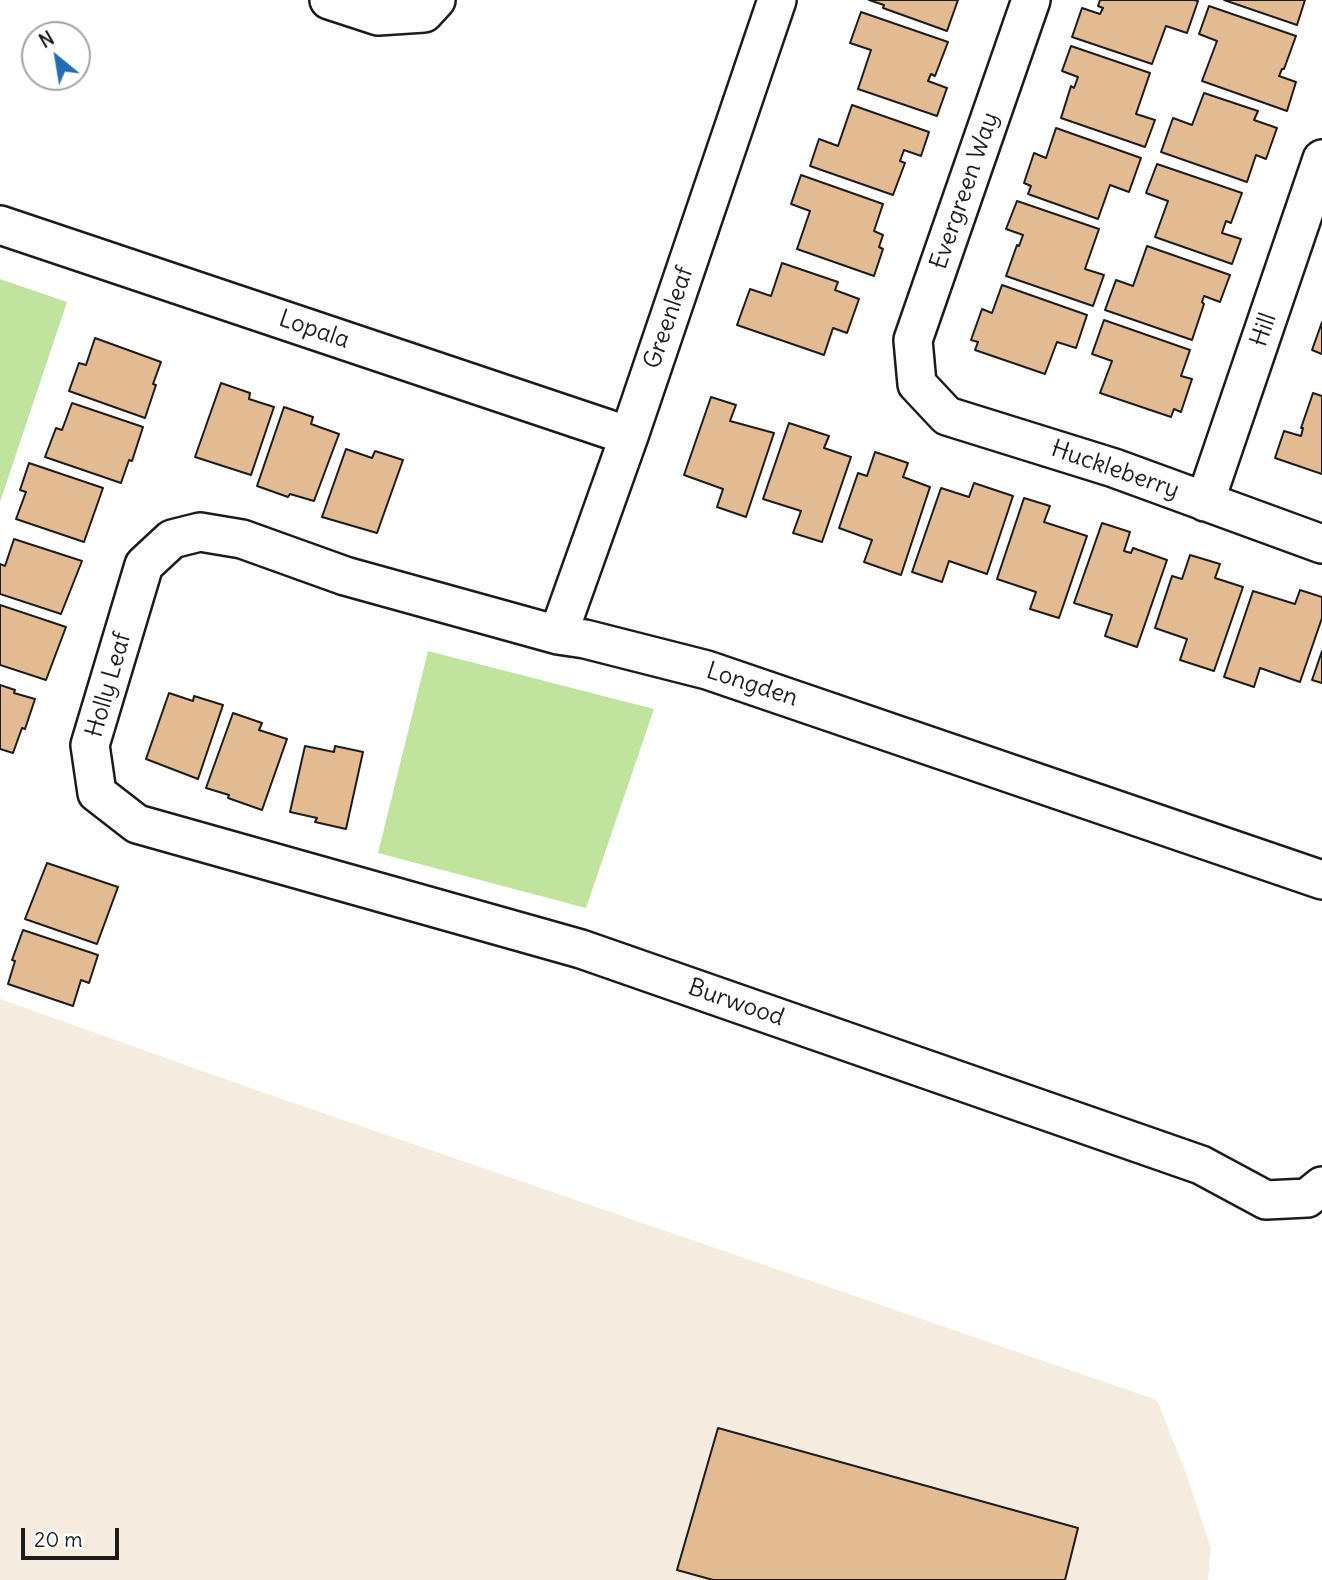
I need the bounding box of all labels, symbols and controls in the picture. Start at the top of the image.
north arrow [21,21,91,91]
text: N [35,26,58,53]
street label: Evergreen Way [925,109,1005,273]
street label: Greenleaf [638,263,700,373]
street label: Lopala [275,305,353,355]
street label: Hill [1245,310,1283,350]
street label: Huckleberry [1047,435,1183,505]
street label: Holly Leaf [80,629,138,741]
street label: Longden [703,657,801,713]
street label: Burwood [684,973,788,1033]
scale bar [24,1514,122,1558]
text: 20 m [34,1526,83,1553]

